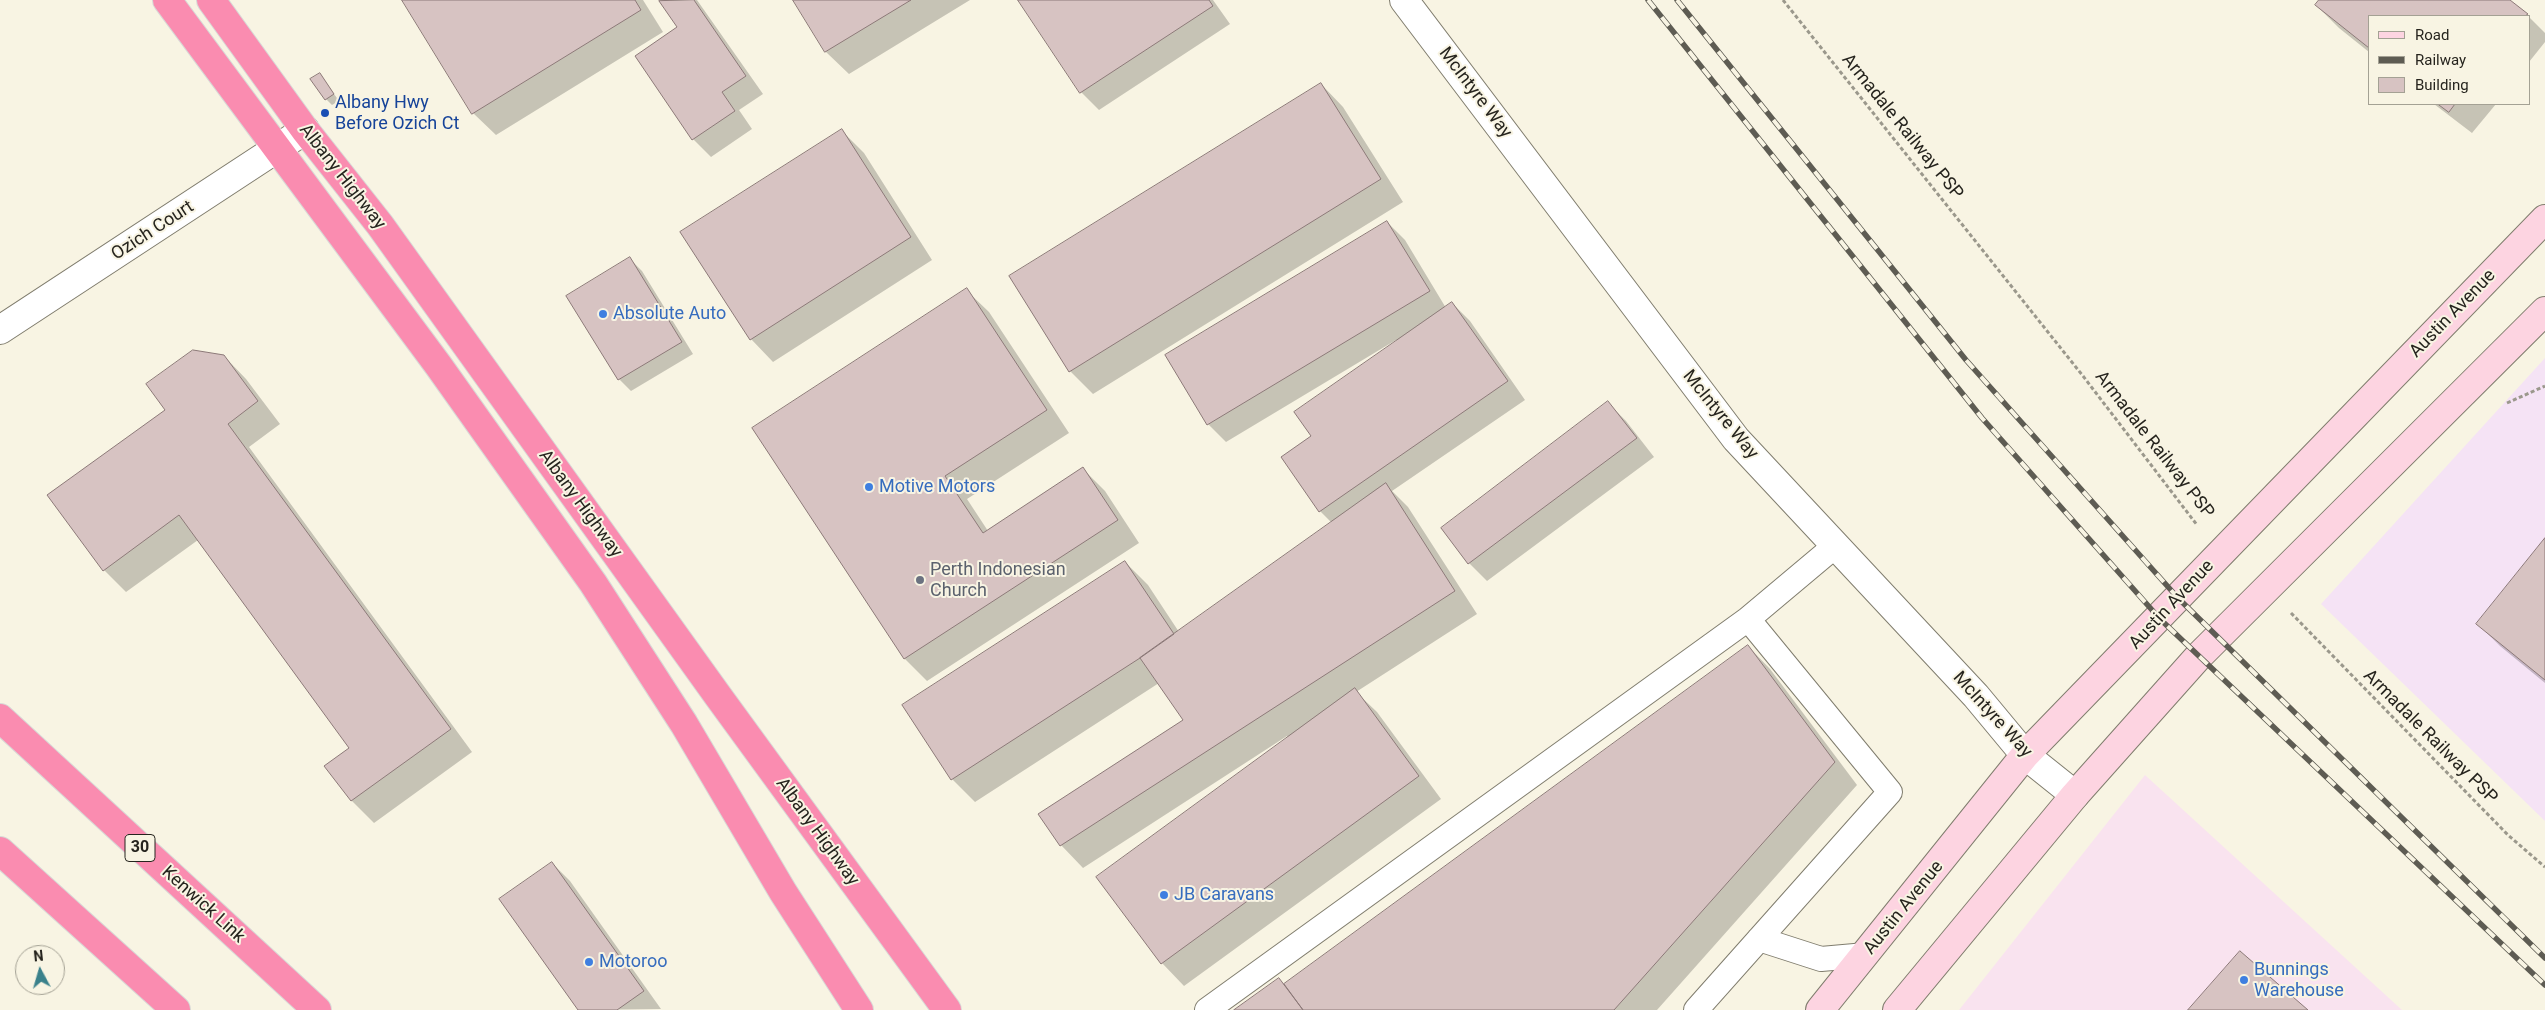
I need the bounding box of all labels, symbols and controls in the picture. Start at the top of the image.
legend [2368,15,2530,105]
text: Road [2415,26,2449,44]
street label: McIntyre Way [1434,43,1516,143]
street label: Armadale Railway PSP [1837,50,1967,204]
text: Railway [2415,51,2466,69]
text: Building [2415,76,2469,94]
place label: Albany Hwy Before Ozich Ct [335,92,459,134]
marker: Albany Hwy Before Ozich Ct [319,107,331,119]
street label: Albany Highway [294,120,390,234]
street label: Ozich Court [108,196,198,266]
street label: Austin Avenue [2406,265,2500,363]
place label: Absolute Auto [613,303,726,325]
marker: Absolute Auto [597,308,609,320]
street label: McIntyre Way [1678,366,1762,464]
street label: Armadale Railway PSP [2090,367,2218,523]
street label: Albany Highway [534,446,626,562]
place label: Motive Motors [879,476,995,498]
marker: Motive Motors [863,481,875,493]
street label: Austin Avenue [2125,556,2219,654]
place label: Perth Indonesian Church [930,559,1066,602]
marker: Perth Indonesian Church [914,574,926,586]
street label: Armadale Railway PSP [2358,665,2502,809]
street label: McIntyre Way [1948,668,2036,762]
street label: Albany Highway [771,774,863,890]
road number: 30 [125,834,155,861]
street label: Austin Avenue [1860,857,1948,959]
street label: Kenwick Link [157,862,249,948]
place label: JB Caravans [1174,884,1274,906]
marker: JB Caravans [1158,889,1170,901]
north arrow [15,945,65,995]
text: N [33,948,44,965]
place label: Motoroo [599,951,667,973]
marker: Motoroo [583,956,595,968]
place label: Bunnings Warehouse [2254,959,2344,1002]
marker: Bunnings Warehouse [2238,974,2250,986]

